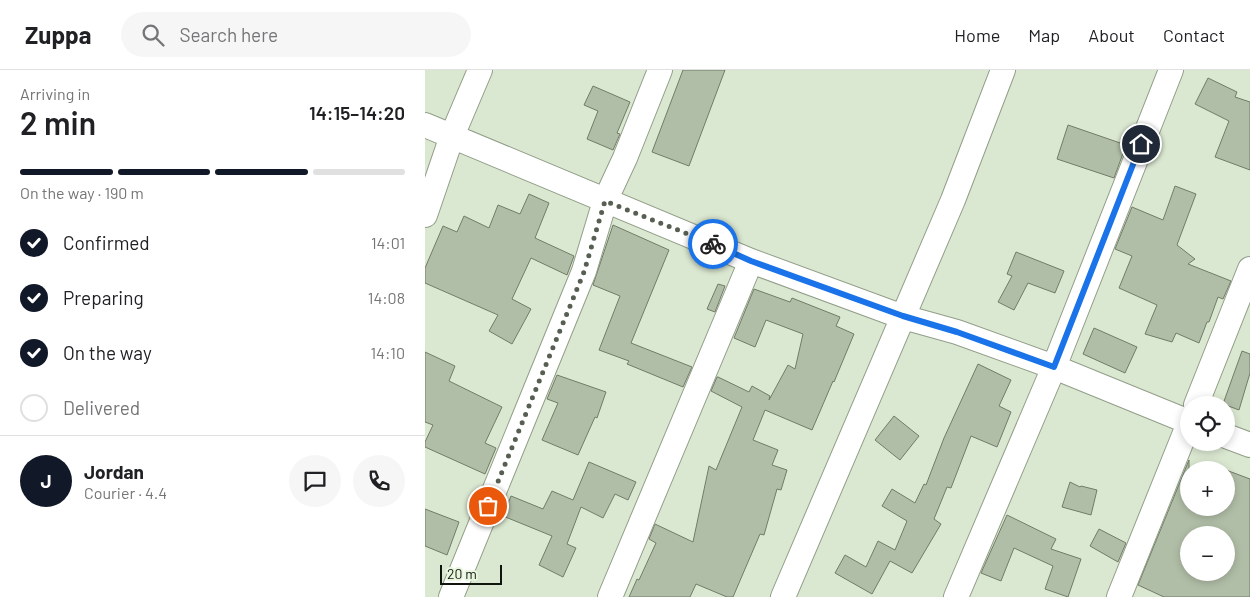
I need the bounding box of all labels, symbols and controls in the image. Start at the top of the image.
search box [121,12,471,57]
text: Zuppa [25,20,91,49]
icon: search [139,21,167,49]
text: Search here [179,23,278,46]
text: Home [954,24,1000,46]
text: Map [1028,24,1060,46]
text: About [1088,24,1135,46]
text: Contact [1163,24,1225,46]
text: Arriving in [20,84,90,103]
text: 14:15–14:20 [309,101,405,124]
text: 2 min [20,103,96,141]
pin [1120,123,1162,165]
icon: home [1127,130,1155,158]
text: On the way · 190 m [20,183,144,202]
courier [688,219,738,269]
icon: check [20,229,48,257]
icon: bike [699,230,727,258]
text: Confirmed [63,231,150,254]
text: 14:01 [371,233,405,252]
icon: check [20,284,48,312]
text: Preparing [63,286,144,309]
text: 14:08 [368,288,405,307]
icon: check [20,339,48,367]
text: On the way [63,341,152,364]
text: 14:10 [371,343,405,362]
text: Delivered [63,396,140,419]
map controls [1180,396,1235,581]
button: locate [1180,396,1235,451]
button: chat [289,455,341,507]
button: phone [353,455,405,507]
text: Jordan [84,460,144,483]
button: + [1180,461,1235,516]
text: J [40,469,52,492]
text: Courier · 4.4 [84,483,167,502]
pin [467,485,509,527]
icon: bag [474,492,502,520]
button: − [1180,526,1235,581]
scale bar [440,562,503,585]
text: 20 m [447,565,477,582]

